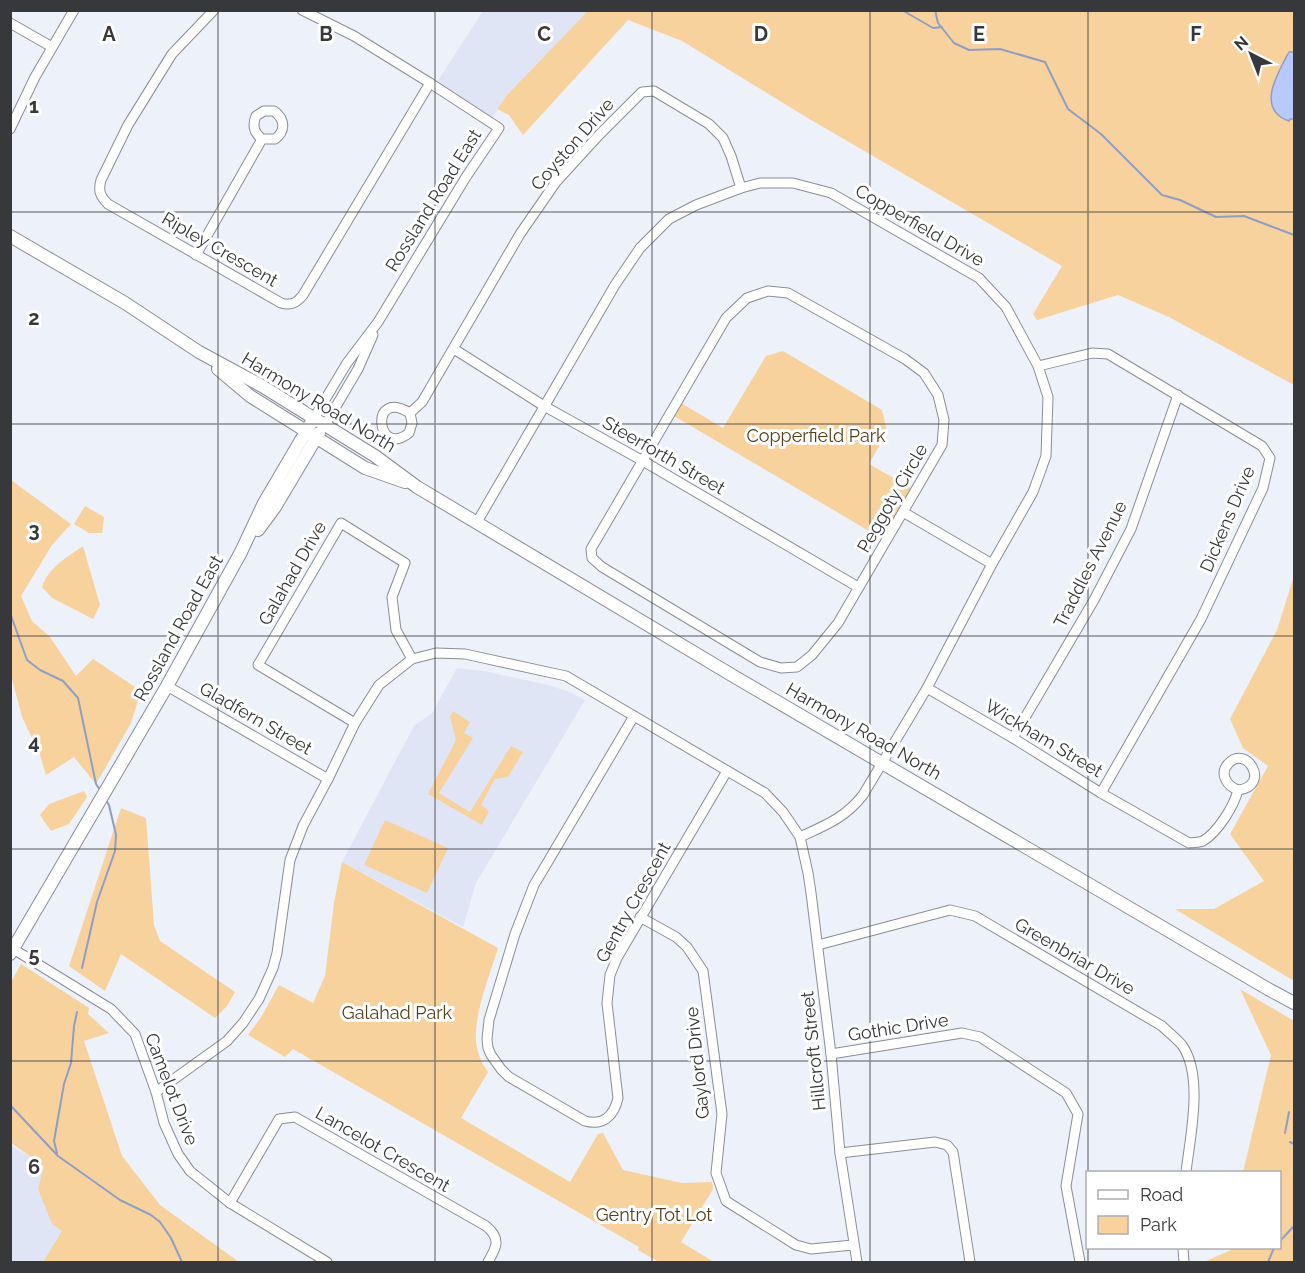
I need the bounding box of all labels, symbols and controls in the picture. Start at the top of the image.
text: A [102,22,116,46]
text: B [319,22,333,46]
text: C [537,22,551,46]
text: D [754,22,768,46]
text: E [973,22,985,46]
text: F [1190,22,1202,46]
north arrow [1221,24,1281,84]
text: N [1230,32,1252,54]
street label: Coyston Drive [526,93,618,194]
text: 1 [29,94,39,118]
street label: Rossland Road East [381,125,485,275]
street label: Copperfield Drive [852,180,989,271]
street label: Ripley Crescent [158,207,282,291]
text: 2 [28,306,40,330]
street label: Harmony Road North [238,348,400,456]
street label: Steerforth Street [599,411,729,499]
park label: Copperfield Park [746,425,886,446]
street label: Peggoty Circle [852,440,932,556]
street label: Dickens Drive [1195,462,1259,575]
street label: Traddles Avenue [1049,497,1131,631]
street label: Galahad Drive [254,517,330,629]
text: 3 [28,518,40,542]
street label: Rossland Road East [129,551,227,705]
street label: Gladfern Street [196,677,316,759]
street label: Harmony Road North [783,678,945,784]
street label: Wickham Street [981,695,1107,781]
text: 4 [28,730,40,754]
street label: Gentry Crescent [591,838,675,966]
street label: Greenbriar Drive [1011,913,1139,999]
text: 5 [28,943,40,967]
street label: Hillcroft Street [796,990,830,1112]
park label: Galahad Park [342,1002,453,1023]
street label: Gaylord Drive [681,1005,713,1120]
street label: Gothic Drive [846,1009,950,1045]
street label: Camelot Drive [141,1030,203,1148]
street label: Lancelot Crescent [312,1102,454,1196]
text: 6 [28,1155,40,1179]
legend [1086,1171,1281,1249]
text: Road [1140,1184,1183,1205]
park label: Gentry Tot Lot [596,1204,712,1225]
text: Park [1140,1214,1177,1235]

